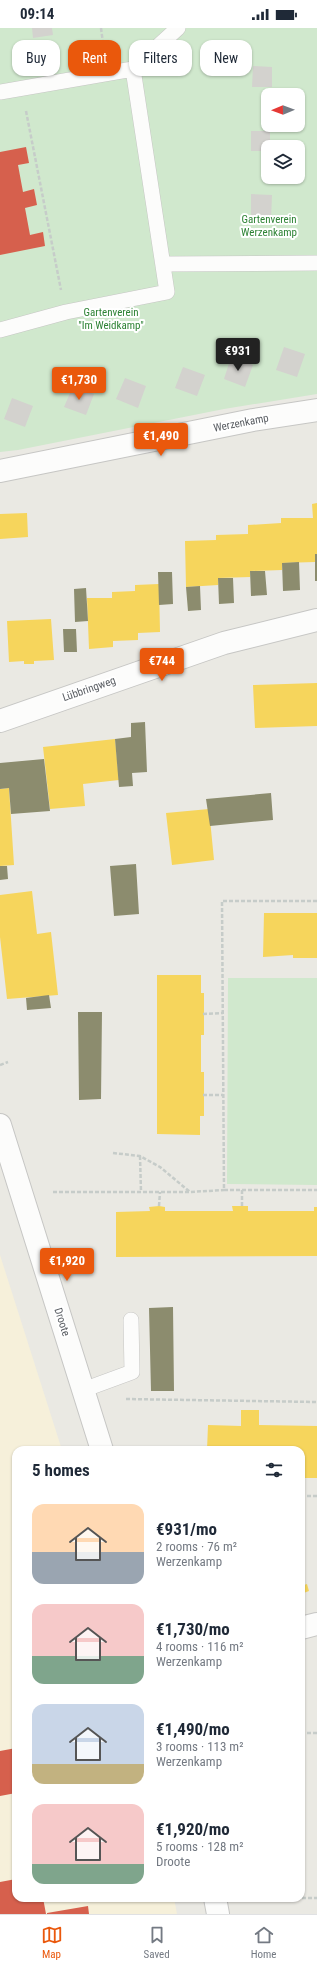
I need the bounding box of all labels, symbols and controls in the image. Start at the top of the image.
text: 09:14 [20,5,54,23]
chip: Buy [12,40,60,76]
chip: Rent [68,40,121,76]
chip: Filters [129,40,192,76]
chip: New [200,40,252,76]
north arrow [261,88,305,132]
map controls [261,88,305,184]
button: layers [261,140,305,184]
park label: Gartenverein Werzenkamp [241,213,297,239]
park label: Gartenverein "Im Weidkamp" [78,306,144,332]
pin: €931 [214,338,262,372]
text: €931 [225,343,251,358]
pin: €1,730 [46,367,112,401]
text: €1,730 [61,372,97,387]
street label: Werzenkamp [212,411,270,435]
pin: €1,490 [128,423,194,457]
text: €1,490 [143,428,179,443]
pin: €744 [138,648,186,682]
text: €744 [149,653,175,668]
street label: Lübbringweg [61,674,117,704]
pin: €1,920 [34,1248,100,1282]
text: €1,920 [49,1253,85,1268]
street label: Droote [51,1306,73,1338]
icon: filters [263,1459,285,1481]
text: 5 homes [32,1460,90,1480]
text: €931/mo [156,1519,217,1539]
icon: home [64,1520,112,1568]
text: 2 rooms · 76 m² [156,1539,237,1554]
text: Werzenkamp [156,1554,222,1569]
text: €1,730/mo [156,1619,230,1639]
icon: home [64,1620,112,1668]
text: 4 rooms · 116 m² [156,1639,243,1654]
text: Werzenkamp [156,1654,222,1669]
text: €1,490/mo [156,1719,230,1739]
icon: home [64,1720,112,1768]
text: 3 rooms · 113 m² [156,1739,243,1754]
text: Werzenkamp [156,1754,222,1769]
text: €1,920/mo [156,1819,230,1839]
icon: home [64,1820,112,1868]
text: 5 rooms · 128 m² [156,1839,243,1854]
text: Droote [156,1854,190,1869]
tab: Map [41,1924,63,1961]
tab: Saved [144,1924,170,1961]
tab: Home [251,1924,276,1961]

